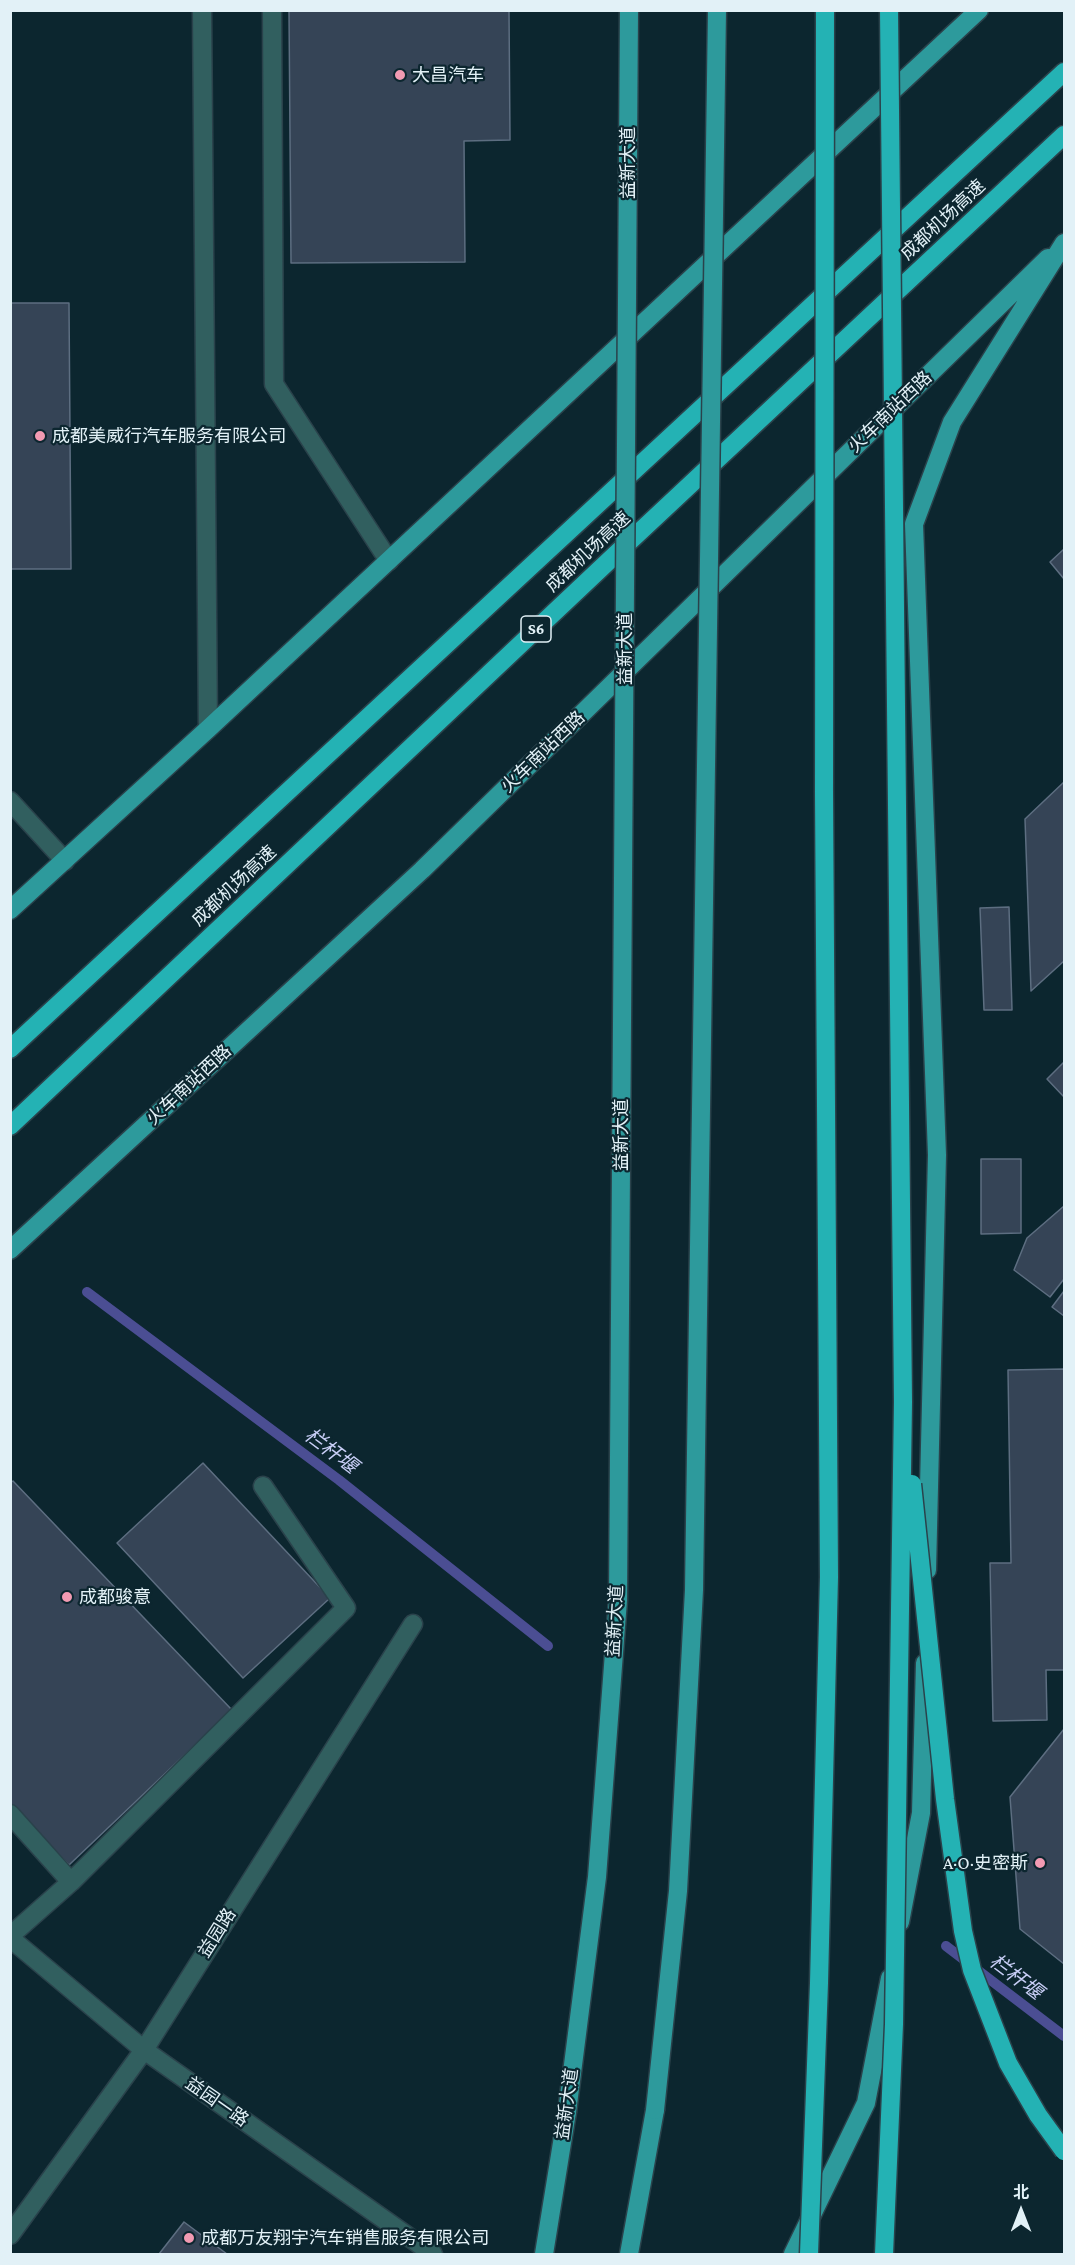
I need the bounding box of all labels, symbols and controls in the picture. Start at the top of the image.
place label: 大昌汽车 [412,64,484,86]
marker: 大昌汽车 [393,68,407,82]
street label: 益新大道 [617,127,639,199]
street label: 成都机场高速 [896,175,990,265]
street label: 火车南站西路 [844,367,936,457]
place label: 成都美威行汽车服务有限公司 [52,425,286,447]
marker: 成都美威行汽车服务有限公司 [33,429,47,443]
street label: 成都机场高速 [541,507,635,597]
street label: 益新大道 [614,613,636,685]
road number: S6 [521,616,551,642]
street label: 火车南站西路 [497,707,589,797]
street label: 成都机场高速 [187,841,281,931]
street label: 火车南站西路 [142,1040,236,1130]
street label: 益新大道 [610,1099,632,1171]
water label: 栏杆堰 [300,1423,362,1479]
street label: 益新大道 [602,1584,628,1658]
place label: 成都骏意 [79,1586,151,1608]
marker: 成都骏意 [60,1590,74,1604]
place label: A·O·史密斯 [943,1852,1028,1874]
marker: A·O·史密斯 [1033,1856,1047,1870]
street label: 益园路 [194,1904,240,1962]
water label: 栏杆堰 [985,1949,1047,2005]
street label: 益新大道 [551,2067,583,2141]
street label: 益园一路 [181,2073,253,2131]
north arrow [991,2181,1051,2241]
text: 北 [1013,2184,1029,2201]
place label: 成都万友翔宇汽车销售服务有限公司 [201,2227,489,2249]
marker: 成都万友翔宇汽车销售服务有限公司 [182,2231,196,2245]

